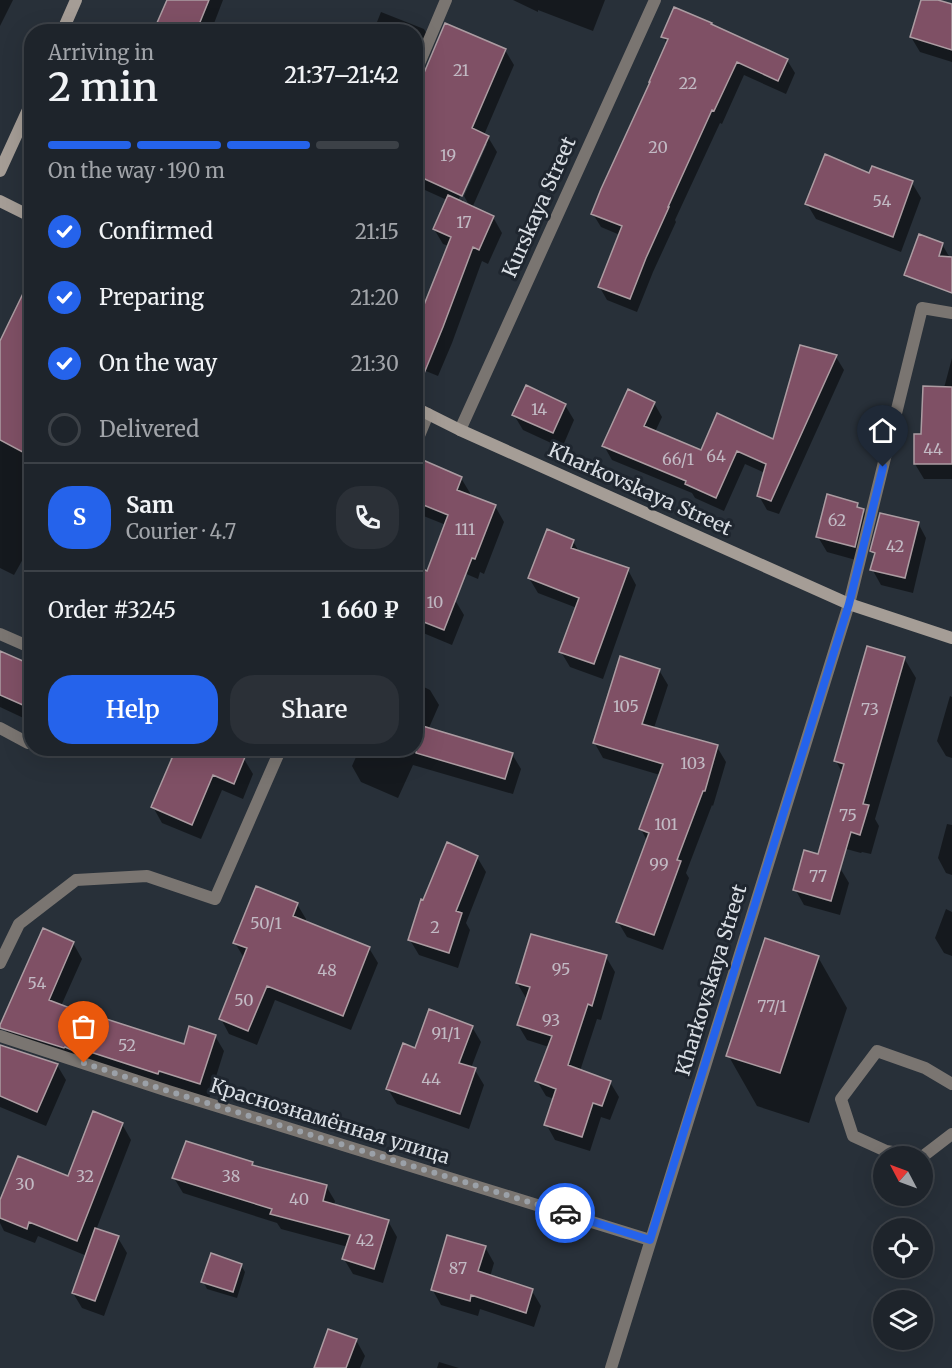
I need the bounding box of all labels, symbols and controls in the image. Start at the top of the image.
text: Arriving in [48,40,154,65]
house number: 21 [453,60,469,80]
text: 21:37–21:42 [284,61,399,89]
text: 2 min [48,63,158,112]
house number: 22 [679,73,697,93]
street label: Kurskaya Street [496,132,581,281]
house number: 20 [648,137,668,157]
house number: 19 [440,145,456,165]
text: On the way · 190 m [48,158,225,183]
house number: 54 [873,191,892,211]
house number: 17 [456,212,472,232]
icon: check [48,215,81,248]
text: Confirmed [99,217,213,245]
text: 21:15 [355,219,399,244]
icon: check [48,281,81,314]
text: Preparing [99,283,204,311]
text: 21:20 [350,285,399,310]
icon: check [48,347,81,380]
text: On the way [99,349,217,377]
text: 21:30 [351,351,399,376]
house number: 14 [531,399,547,419]
pin [857,405,908,467]
icon: home [866,414,899,447]
text: Delivered [99,415,199,443]
street label: Kharkovskaya Street [544,437,736,540]
house number: 44 [923,439,943,459]
house number: 64 [706,446,726,466]
house number: 66/1 [662,449,694,469]
button: phone [336,486,399,549]
text: Sam [126,491,174,519]
text: S [73,503,86,531]
house number: 62 [828,510,846,530]
text: Courier · 4.7 [126,519,236,544]
house number: 111 [455,519,475,539]
house number: 42 [886,536,904,556]
house number: 10 [427,592,443,612]
text: Order #3245 [48,596,176,624]
text: 1 660 ₽ [321,596,399,624]
button: Help [48,675,218,744]
button: Share [230,675,399,744]
house number: 105 [613,696,639,716]
house number: 73 [861,699,879,719]
house number: 103 [680,753,706,773]
house number: 75 [839,805,857,825]
house number: 101 [654,814,678,834]
house number: 99 [649,854,669,874]
house number: 77 [809,866,827,886]
street label: Kharkovskaya Street [670,881,752,1079]
house number: 50/1 [250,913,282,933]
house number: 2 [430,917,440,937]
house number: 95 [552,959,570,979]
house number: 48 [317,960,337,980]
house number: 54 [28,973,47,993]
house number: 50 [234,990,254,1010]
house number: 77/1 [757,996,787,1016]
pin [58,1001,109,1063]
icon: bag [67,1010,100,1043]
house number: 93 [542,1010,560,1030]
house number: 91/1 [431,1023,461,1043]
house number: 52 [118,1035,136,1055]
house number: 44 [421,1069,441,1089]
street label: Краснознамённая улица [207,1072,453,1169]
north arrow [873,1146,933,1206]
map controls [873,1146,933,1350]
house number: 32 [76,1166,94,1186]
house number: 38 [222,1166,240,1186]
house number: 30 [15,1174,35,1194]
courier [535,1183,595,1243]
house number: 40 [289,1189,309,1209]
icon: car [549,1197,582,1230]
button: locate [873,1218,933,1278]
house number: 42 [356,1230,374,1250]
house number: 87 [449,1258,467,1278]
button: layers [873,1290,933,1350]

